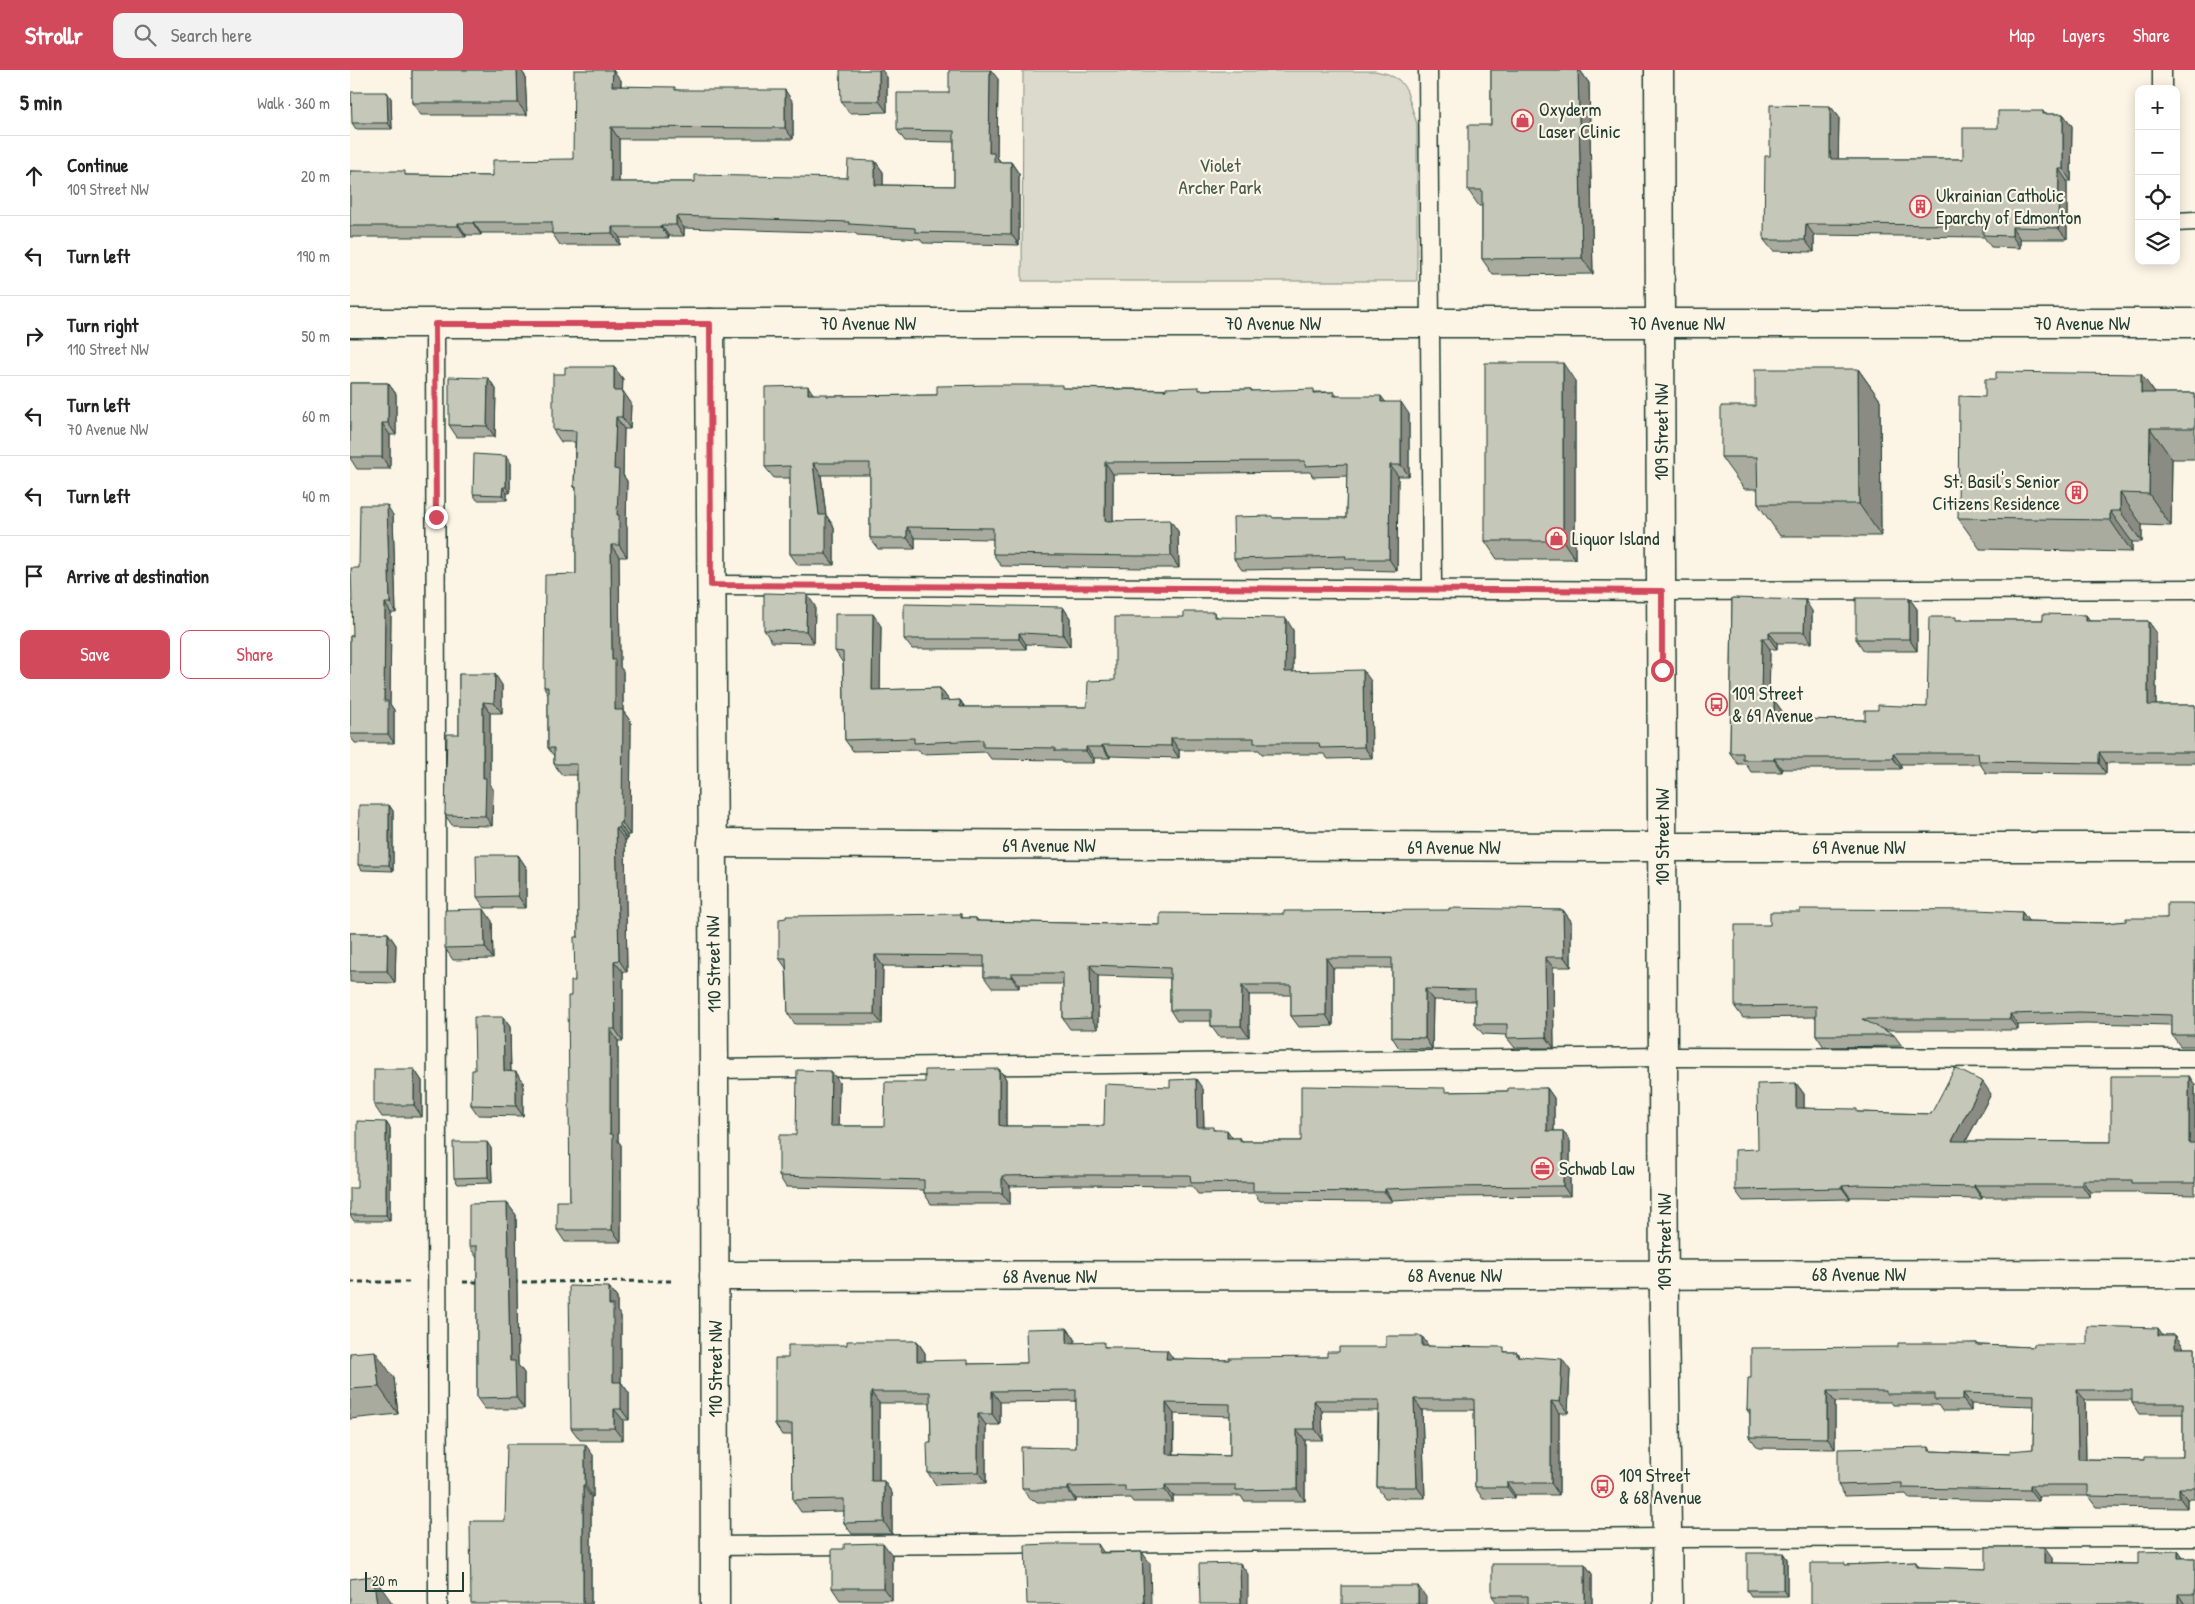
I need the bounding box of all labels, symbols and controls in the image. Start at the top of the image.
search box [113,13,463,58]
text: Strollr [25,19,83,51]
icon: search [131,21,159,49]
text: Search here [171,22,252,48]
text: Map [2009,23,2035,48]
text: Layers [2063,23,2105,48]
text: Share [2133,23,2170,48]
map controls [2135,85,2180,265]
button: + [2135,85,2180,130]
text: 5 min [20,88,62,117]
text: Walk · 360 m [257,92,330,114]
place label: Oxyderm Laser Clinic [1539,96,1621,144]
shop icon: Oxyderm Laser Clinic [1511,108,1535,132]
button: − [2135,130,2180,175]
text: Continue [67,152,128,178]
park label: Violet Archer Park [1179,152,1262,200]
icon: ahead [20,162,48,190]
text: 20 m [301,165,330,187]
button: locate [2135,175,2180,220]
text: 109 Street NW [67,178,149,200]
place label: Ukrainian Catholic Eparchy of Edmonton [1936,182,2082,230]
building icon: Ukrainian Catholic Eparchy of Edmonton [1908,194,1932,218]
button: layers [2135,220,2180,265]
icon: left [20,242,48,270]
text: Turn left [67,243,130,269]
text: 190 m [297,245,330,267]
street label: 70 Avenue NW [820,310,917,336]
street label: 70 Avenue NW [1225,310,1322,336]
street label: 70 Avenue NW [1629,310,1726,336]
street label: 70 Avenue NW [2034,310,2131,336]
text: Turn right [67,312,138,338]
icon: right [20,322,48,350]
text: 50 m [302,325,330,347]
text: 110 Street NW [67,338,149,360]
street label: 109 Street NW [1648,383,1674,481]
text: Turn left [67,392,130,418]
icon: left [20,402,48,430]
text: 60 m [302,405,330,427]
text: 70 Avenue NW [67,418,148,440]
place label: St. Basil's Senior Citizens Residence [1932,468,2061,516]
building icon: St. Basil's Senior Citizens Residence [2064,480,2088,504]
icon: left [20,482,48,510]
text: Turn left [67,483,130,509]
text: 40 m [302,485,330,507]
route end [425,506,448,529]
place label: Liquor Island [1572,525,1660,551]
shop icon: Liquor Island [1544,526,1568,550]
icon: arrive [20,562,48,590]
text: Arrive at destination [67,563,209,589]
button: Save [20,630,170,679]
button: Share [180,630,330,679]
route start [1651,659,1674,682]
place label: 109 Street & 69 Avenue [1732,680,1814,728]
bus stop icon: 109 Street & 69 Avenue [1704,692,1728,716]
street label: 109 Street NW [1649,788,1675,886]
street label: 69 Avenue NW [1002,832,1096,858]
street label: 69 Avenue NW [1407,834,1501,860]
street label: 69 Avenue NW [1812,834,1906,860]
street label: 110 Street NW [699,915,727,1013]
place label: Schwab Law [1559,1155,1635,1181]
office icon: Schwab Law [1531,1156,1555,1180]
street label: 109 Street NW [1651,1193,1677,1291]
street label: 68 Avenue NW [1812,1261,1907,1287]
street label: 68 Avenue NW [1408,1262,1503,1288]
street label: 68 Avenue NW [1003,1263,1098,1289]
street label: 110 Street NW [702,1320,728,1418]
place label: 109 Street & 68 Avenue [1619,1462,1702,1510]
bus stop icon: 109 Street & 68 Avenue [1591,1474,1615,1498]
scale bar [365,1569,464,1592]
text: 20 m [372,1571,398,1590]

